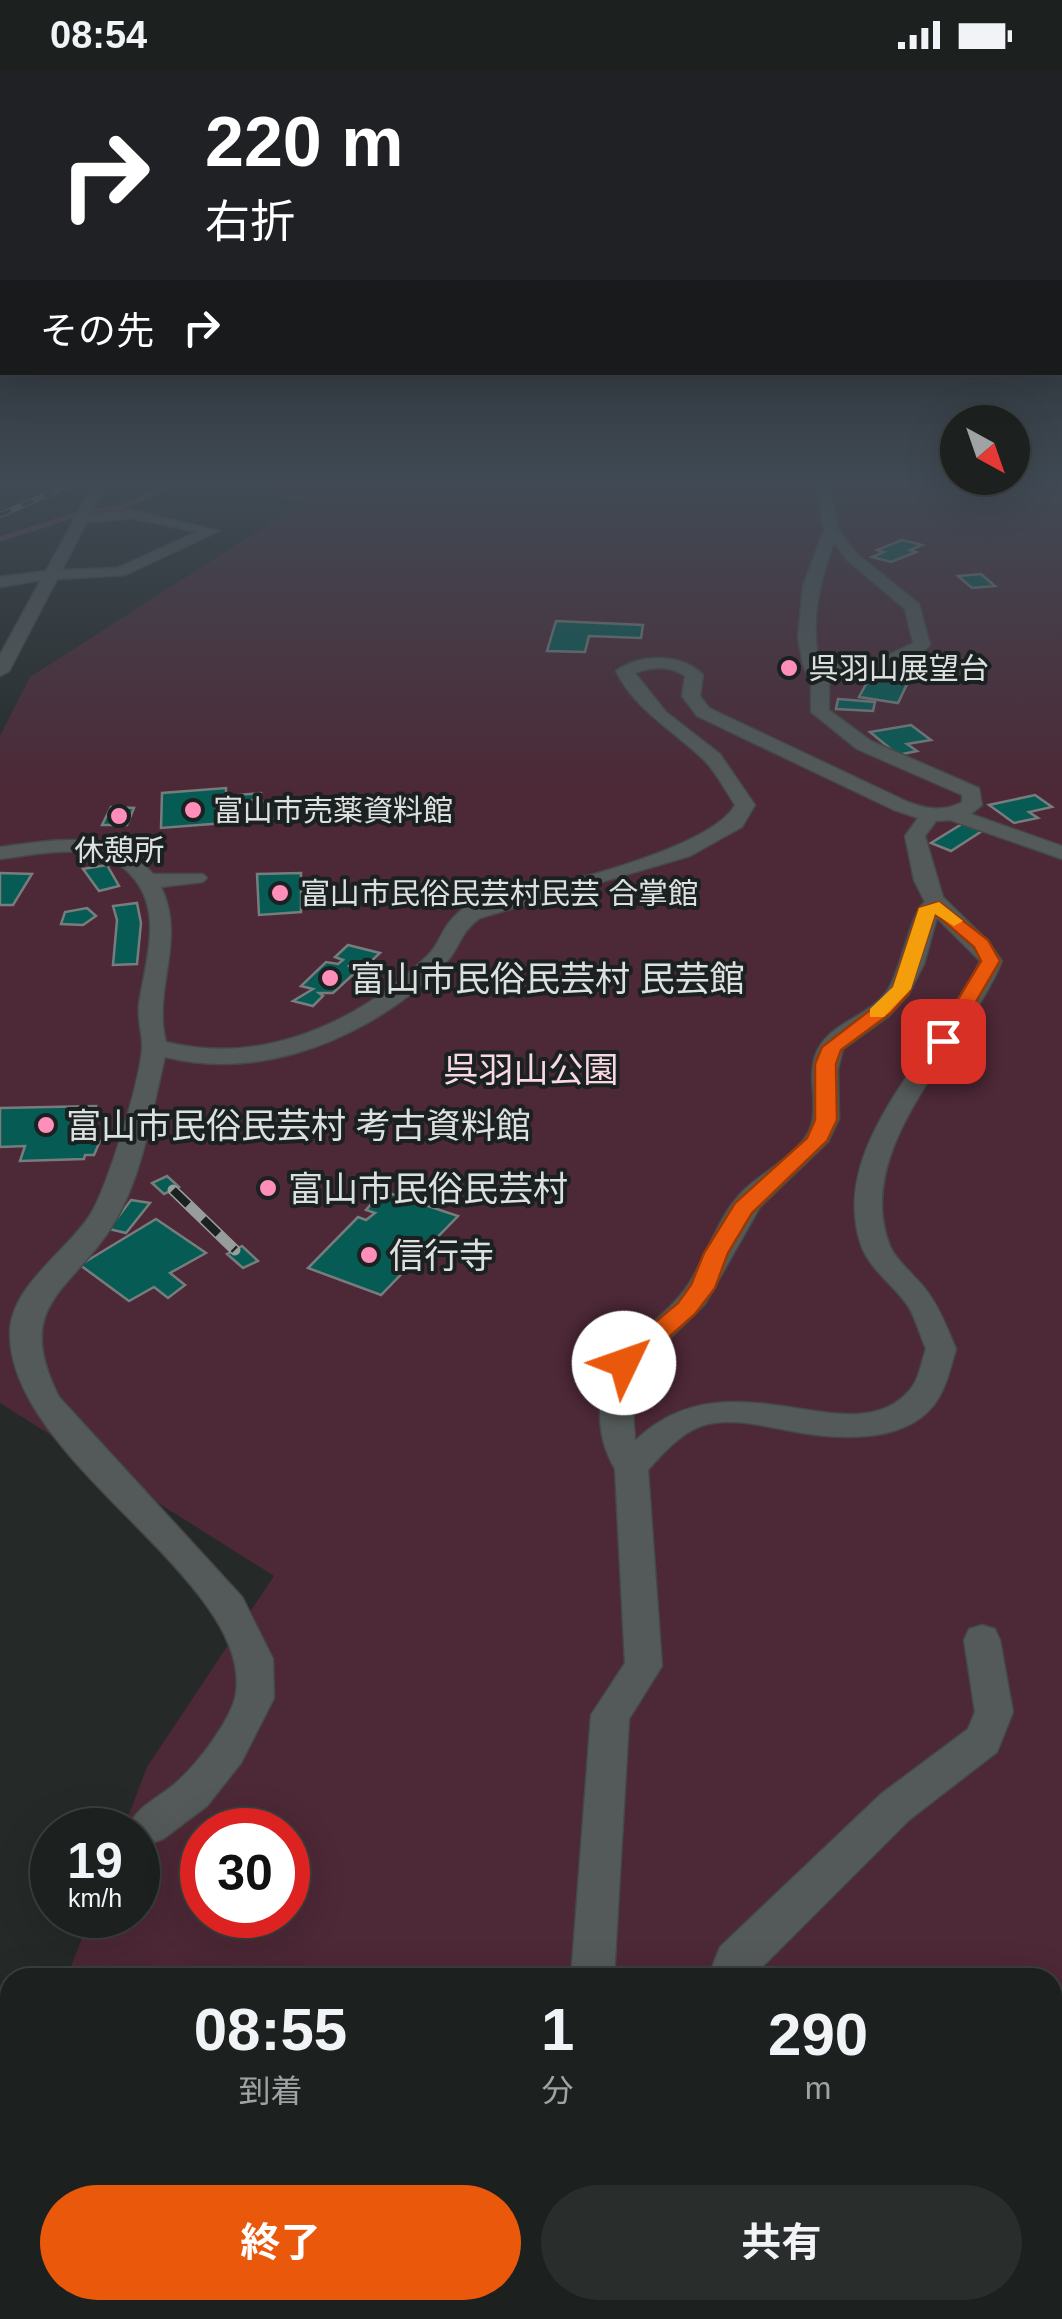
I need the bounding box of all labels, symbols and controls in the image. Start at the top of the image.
text: 08:54 [50,14,147,56]
text: 220 m [205,103,403,181]
icon: right [40,110,170,240]
text: 右折 [205,196,295,247]
icon: right [174,300,229,355]
text: その先 [40,310,154,352]
north arrow [940,405,1030,495]
map controls [940,405,1030,495]
place label: 呉羽山展望台 [809,652,989,685]
marker: 呉羽山展望台 [778,657,800,679]
place label: 富山市売薬資料館 [213,794,453,827]
marker: 富山市売薬資料館 [182,799,204,821]
marker: 休憩所 [108,805,130,827]
place label: 休憩所 [74,834,164,867]
place label: 富山市民俗民芸村民芸 合掌館 [300,877,698,910]
marker: 富山市民俗民芸村民芸 合掌館 [269,882,291,904]
place label: 富山市民俗民芸村 民芸館 [350,959,745,998]
marker: 富山市民俗民芸村 民芸館 [319,967,341,989]
pin [901,999,986,1084]
icon: arrive [916,1014,971,1069]
park label: 呉羽山公園 [443,1050,619,1089]
place label: 富山市民俗民芸村 考古資料館 [66,1106,531,1145]
marker: 富山市民俗民芸村 考古資料館 [35,1114,57,1136]
place label: 富山市民俗民芸村 [288,1169,568,1208]
marker: 富山市民俗民芸村 [257,1177,279,1199]
place label: 信行寺 [389,1236,494,1275]
marker: 信行寺 [358,1244,380,1266]
position arrow [572,1311,676,1415]
speed limit sign: 30 [180,1808,310,1938]
text: 19 [67,1833,123,1889]
text: km/h [68,1884,122,1912]
text: 08:55 [194,1996,347,2063]
text: 1 [541,1996,574,2063]
text: 290 [768,2001,868,2068]
text: m [805,2070,831,2106]
text: 到着 [238,2073,302,2109]
text: 分 [542,2073,574,2109]
button: 終了 [40,2185,521,2300]
button: 共有 [541,2185,1022,2300]

